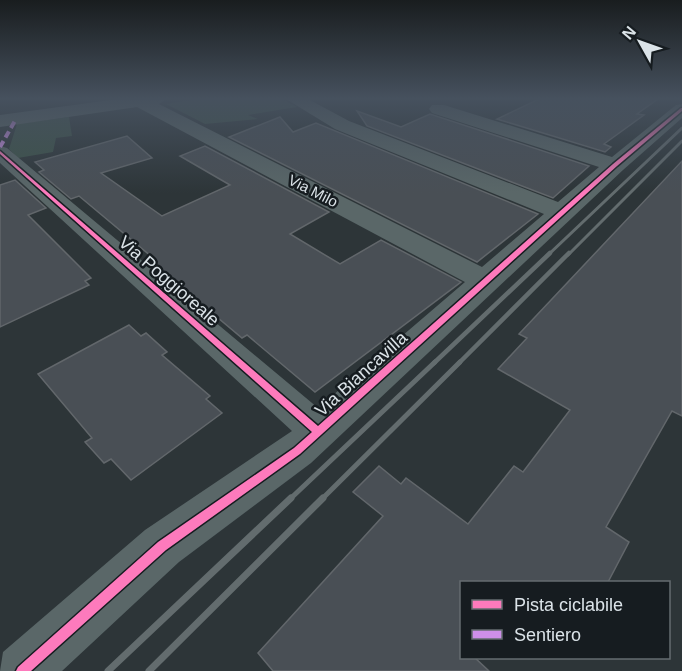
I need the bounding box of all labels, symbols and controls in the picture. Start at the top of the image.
north arrow [610,12,670,72]
text: N [619,23,639,43]
street label: Via Milo [286,171,341,210]
street label: Via Poggioreale [115,232,223,330]
street label: Via Biancavilla [311,327,412,420]
legend [460,581,670,659]
text: Pista ciclabile [514,595,623,615]
text: Sentiero [514,625,581,645]

